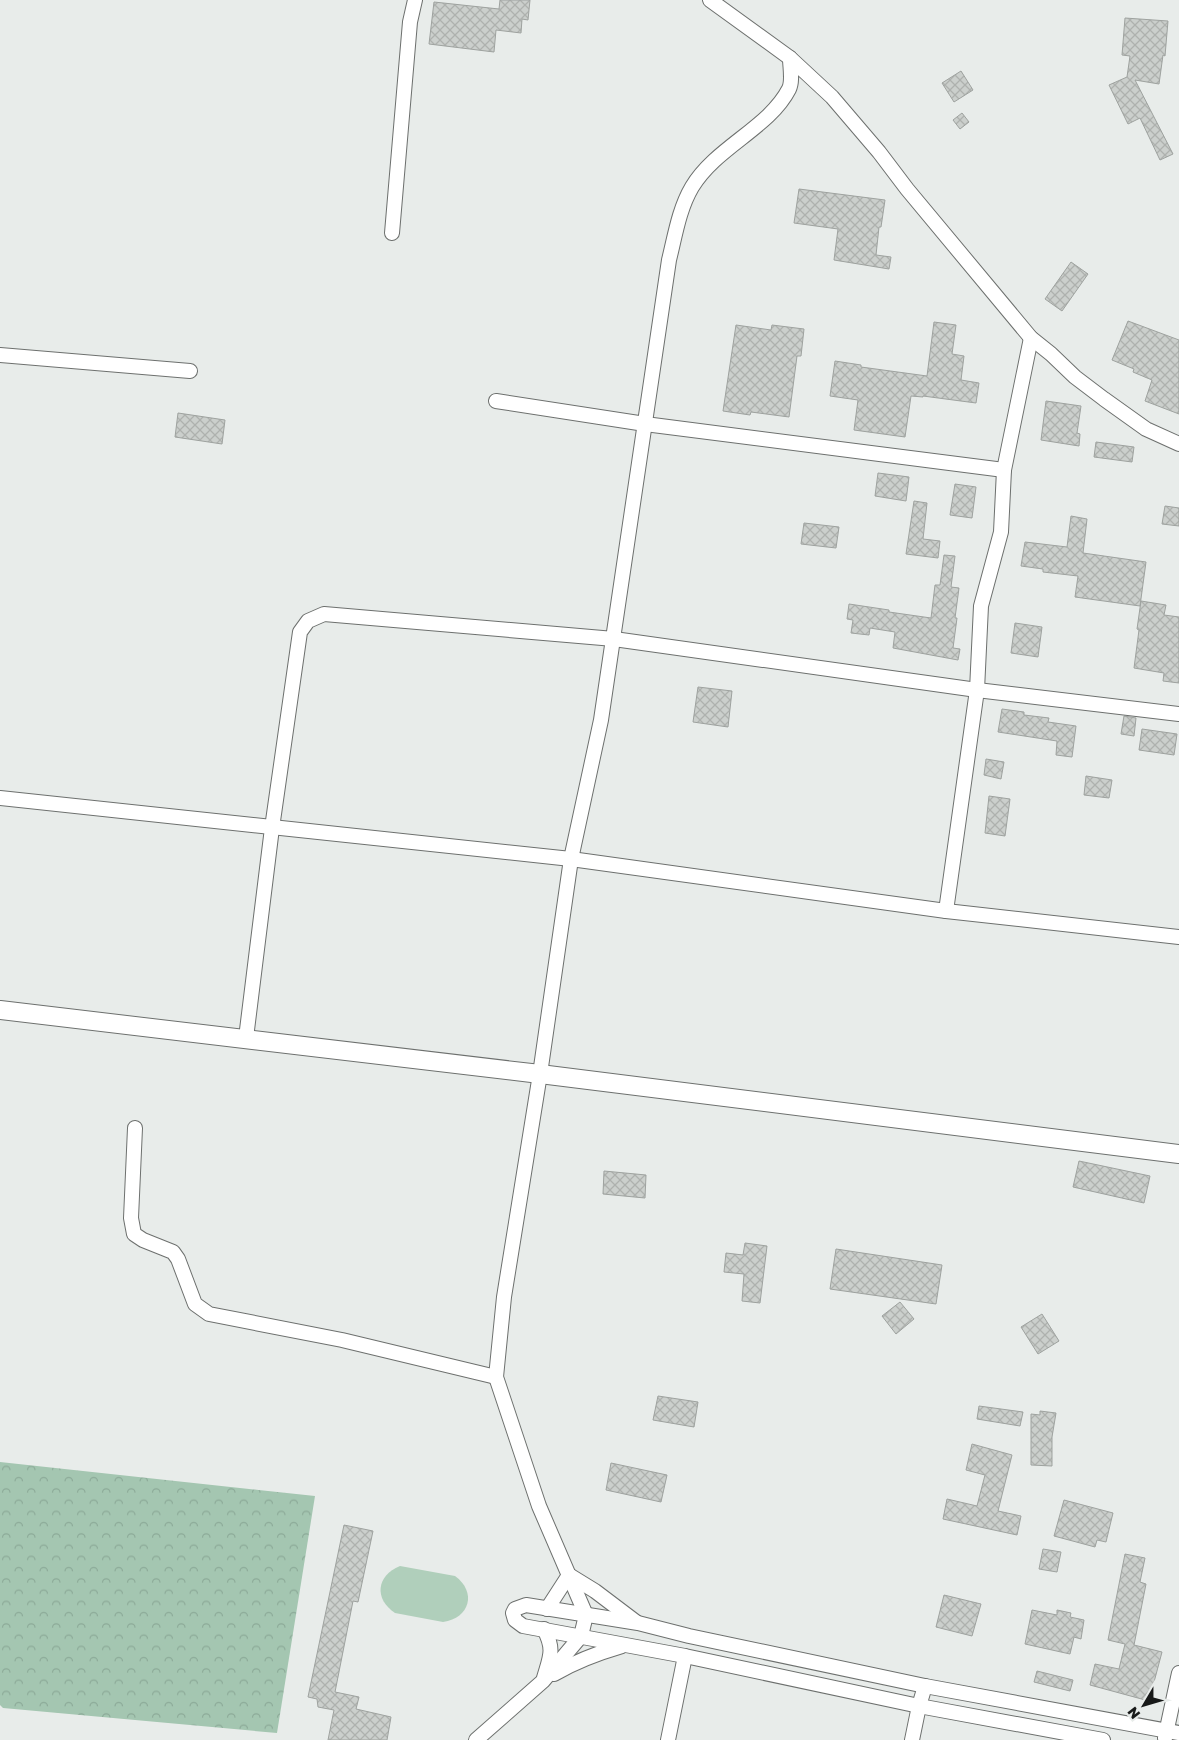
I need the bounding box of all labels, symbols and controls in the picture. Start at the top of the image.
north arrow [1119,1680,1169,1730]
text: N [1123,1704,1143,1723]

